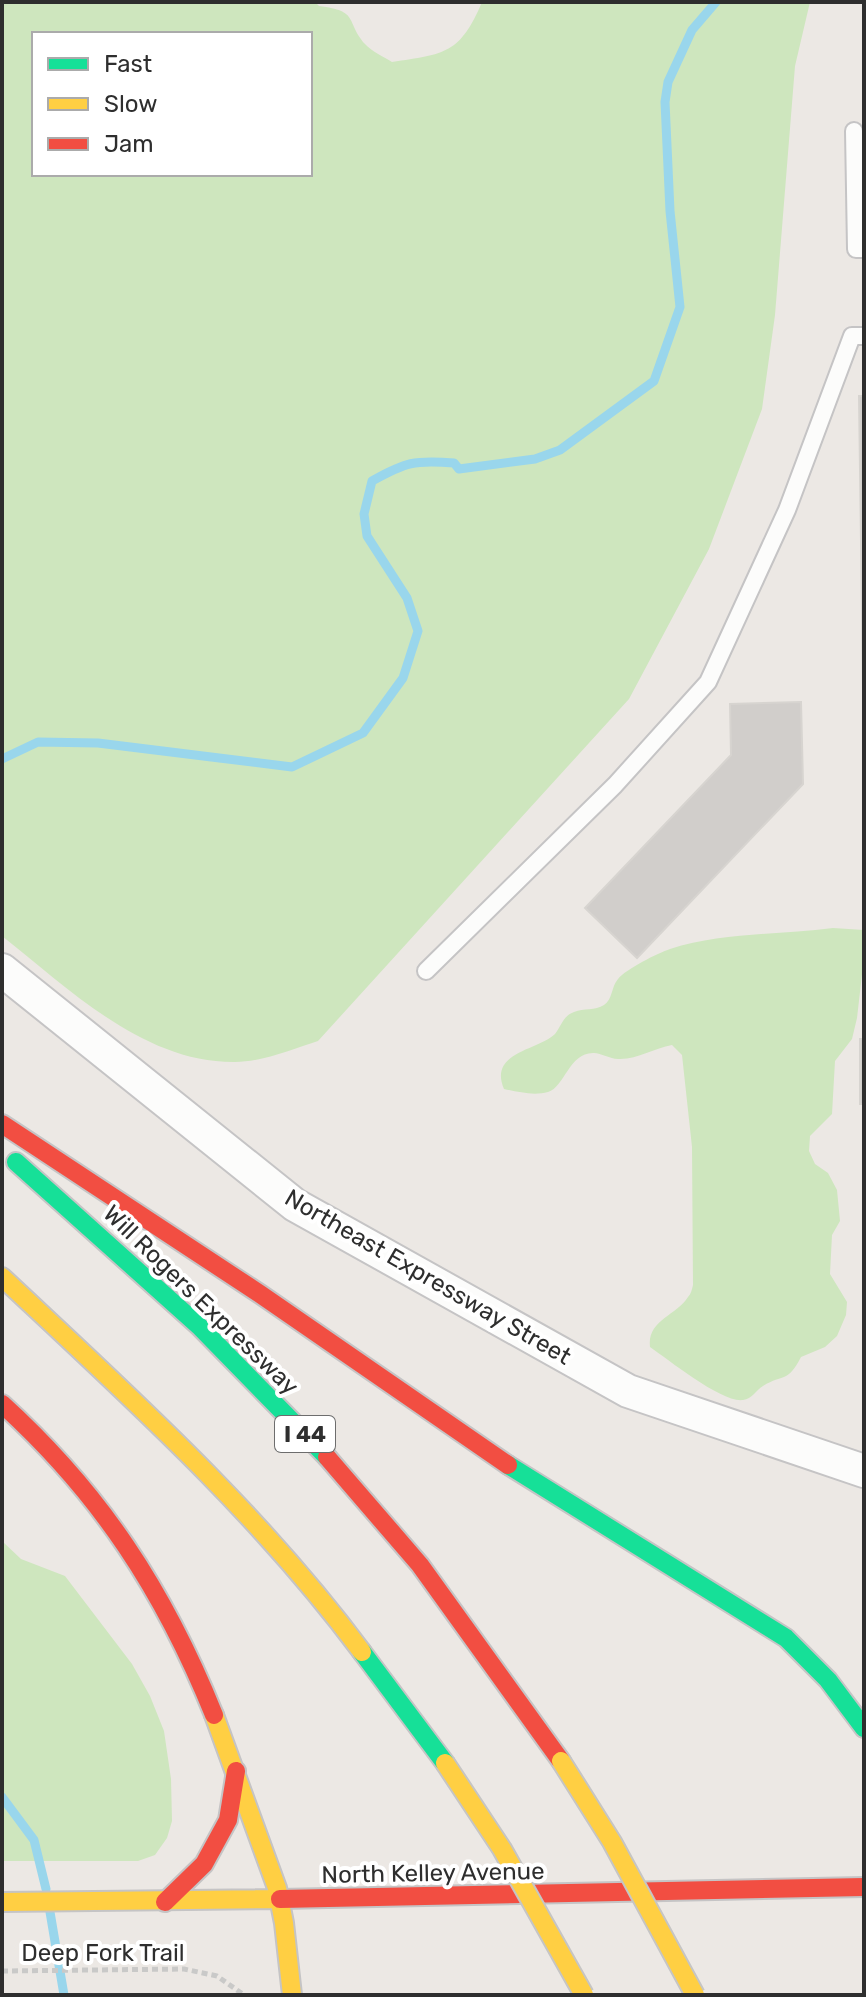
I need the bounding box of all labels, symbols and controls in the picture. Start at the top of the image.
legend [32,32,312,176]
text: Fast [104,50,152,78]
text: Slow [104,90,157,118]
text: Jam [104,130,154,158]
street label: Northeast Expressway Street [280,1183,576,1371]
street label: Will Rogers Expressway [98,1200,304,1400]
road number: I 44 [275,1416,335,1452]
street label: North Kelley Avenue [321,1857,545,1889]
street label: Deep Fork Trail [21,1939,185,1967]

